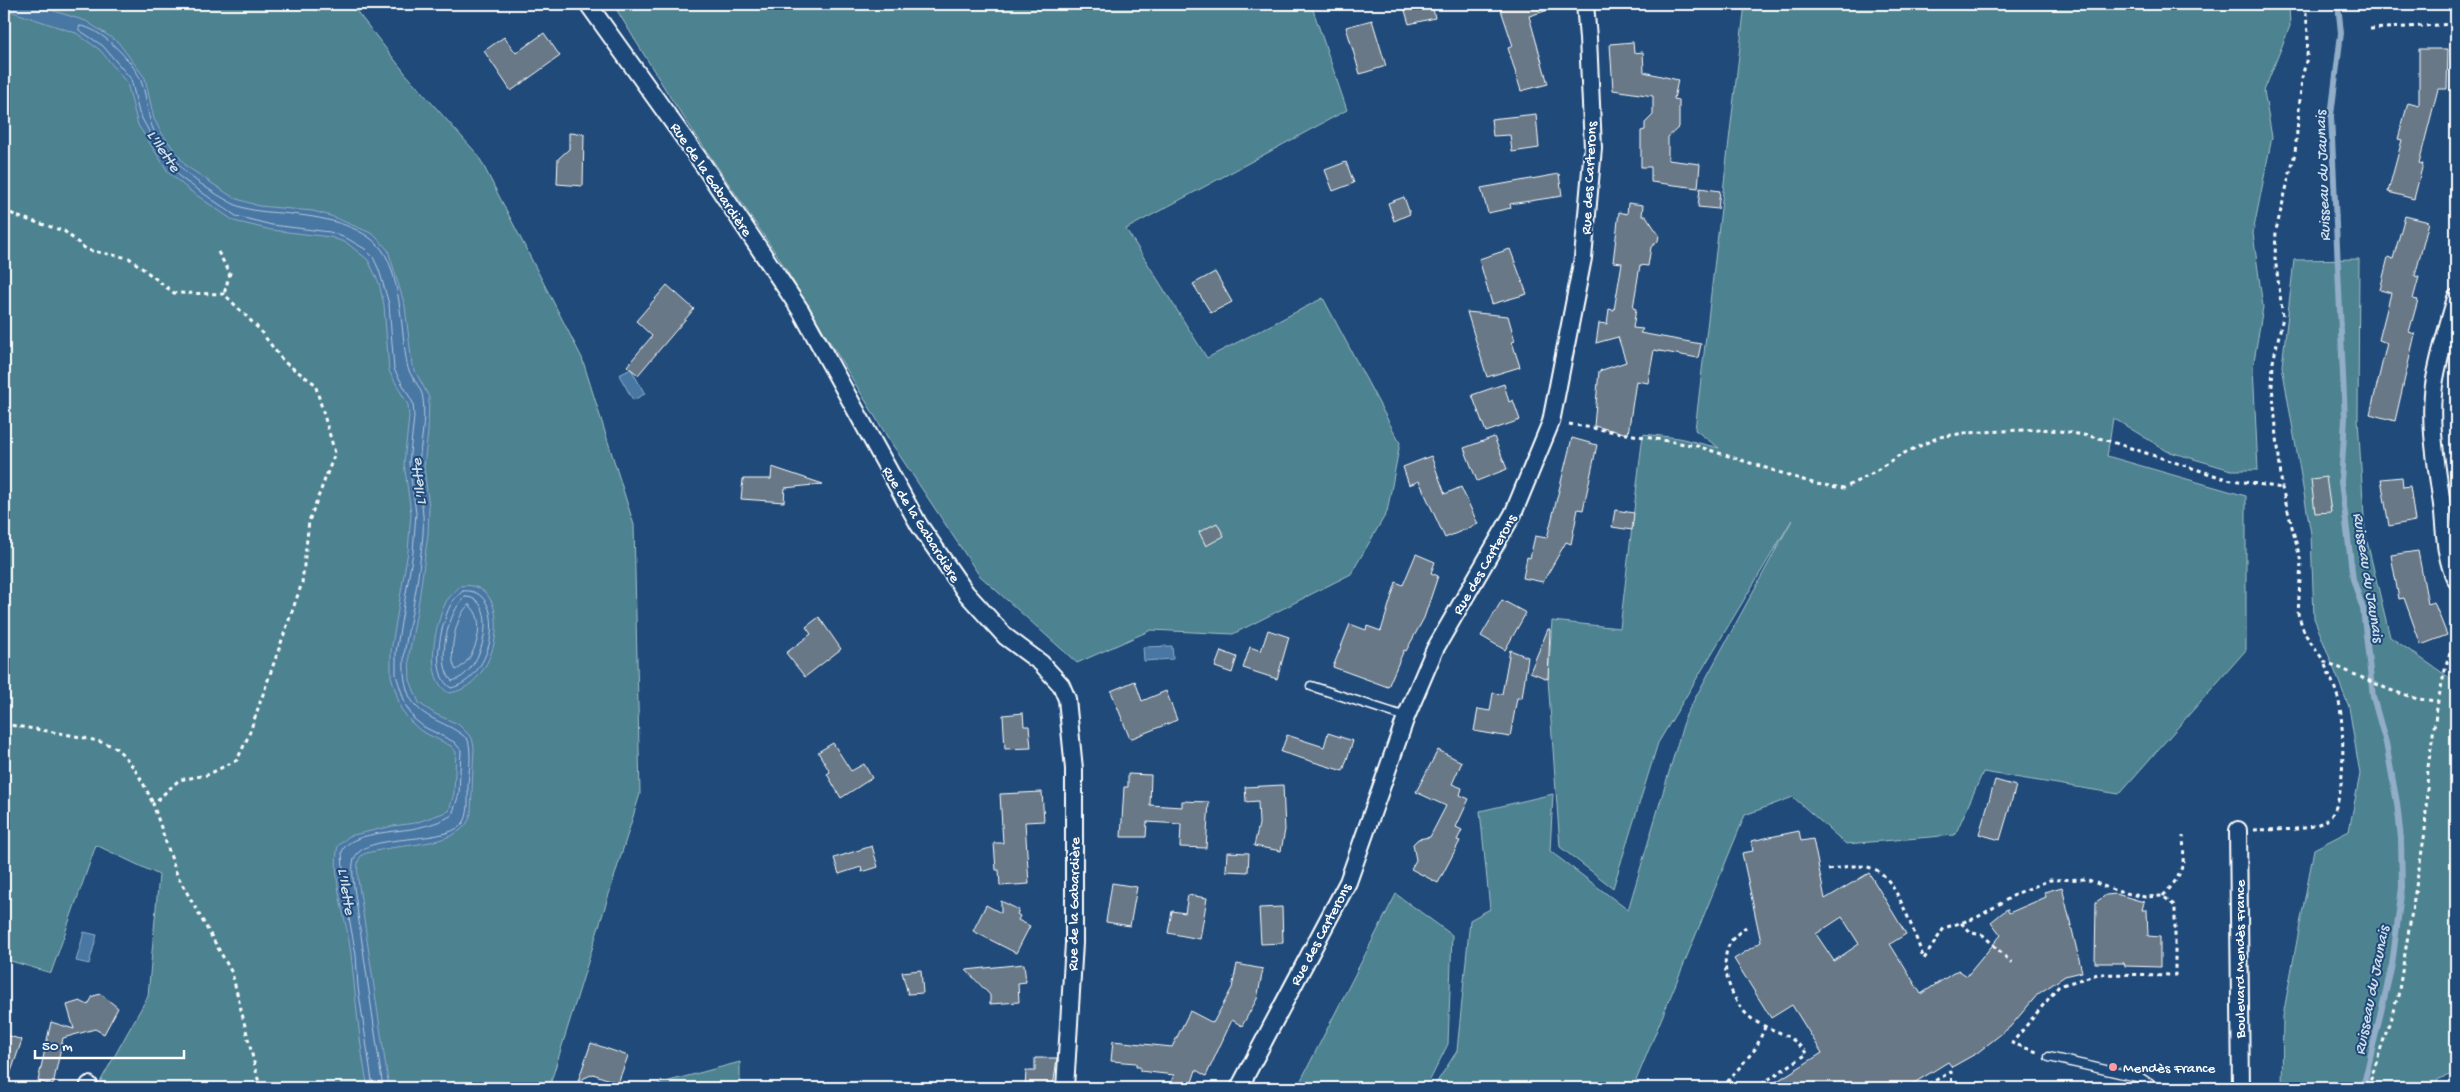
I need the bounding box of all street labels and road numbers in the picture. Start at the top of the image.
street label: Rue de la Gabardière [666,120,755,241]
street label: Rue des Carterons [1578,121,1602,235]
street label: Rue de la Gabardière [877,464,963,587]
street label: Rue des Carterons [1450,511,1522,619]
street label: Rue de la Gabardière [1065,837,1085,971]
street label: Rue des Carterons [1287,880,1356,989]
street label: Boulevard Mendès France [2232,880,2250,1039]

